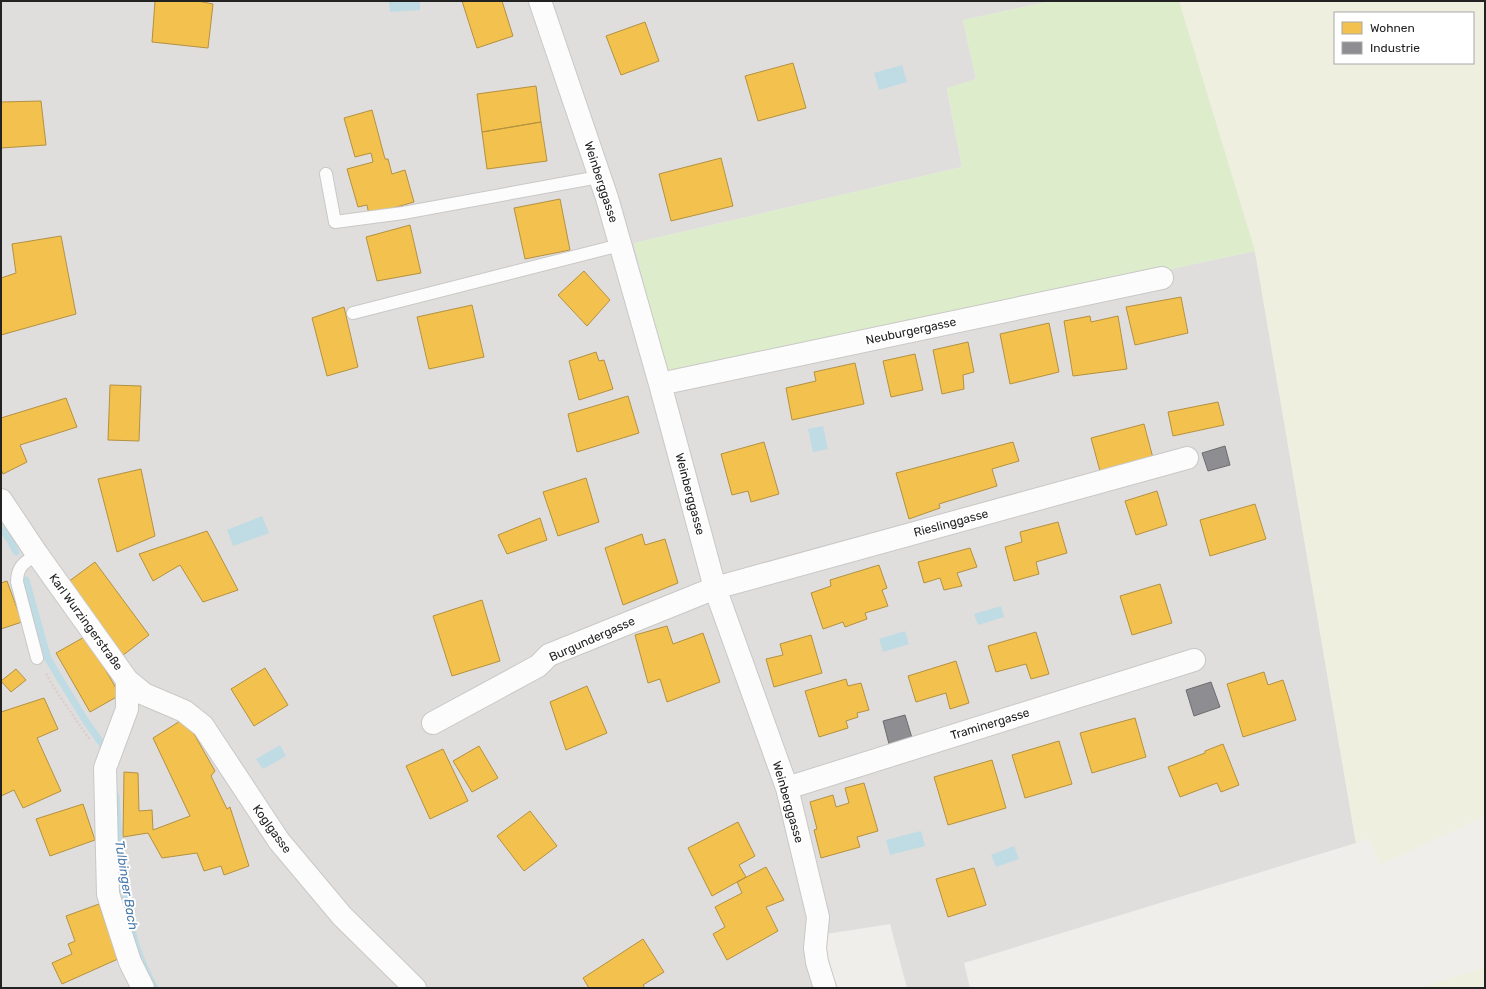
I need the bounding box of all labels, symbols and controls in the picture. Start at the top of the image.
legend [1334,12,1474,64]
text: Wohnen [1370,21,1415,35]
text: Industrie [1370,41,1420,55]
street label: Weinberggasse [581,140,621,225]
street label: Neuburgergasse [864,315,958,347]
street label: Weinberggasse [672,451,708,537]
street label: Rieslinggasse [912,506,990,540]
street label: Karl Wurzingerstraße [46,571,126,673]
street label: Burgundergasse [547,614,637,664]
street label: Traminergasse [949,705,1031,743]
street label: Weinberggasse [770,759,806,845]
street label: Koglgasse [250,802,294,856]
water label: Tulbinger Bach [111,839,141,931]

